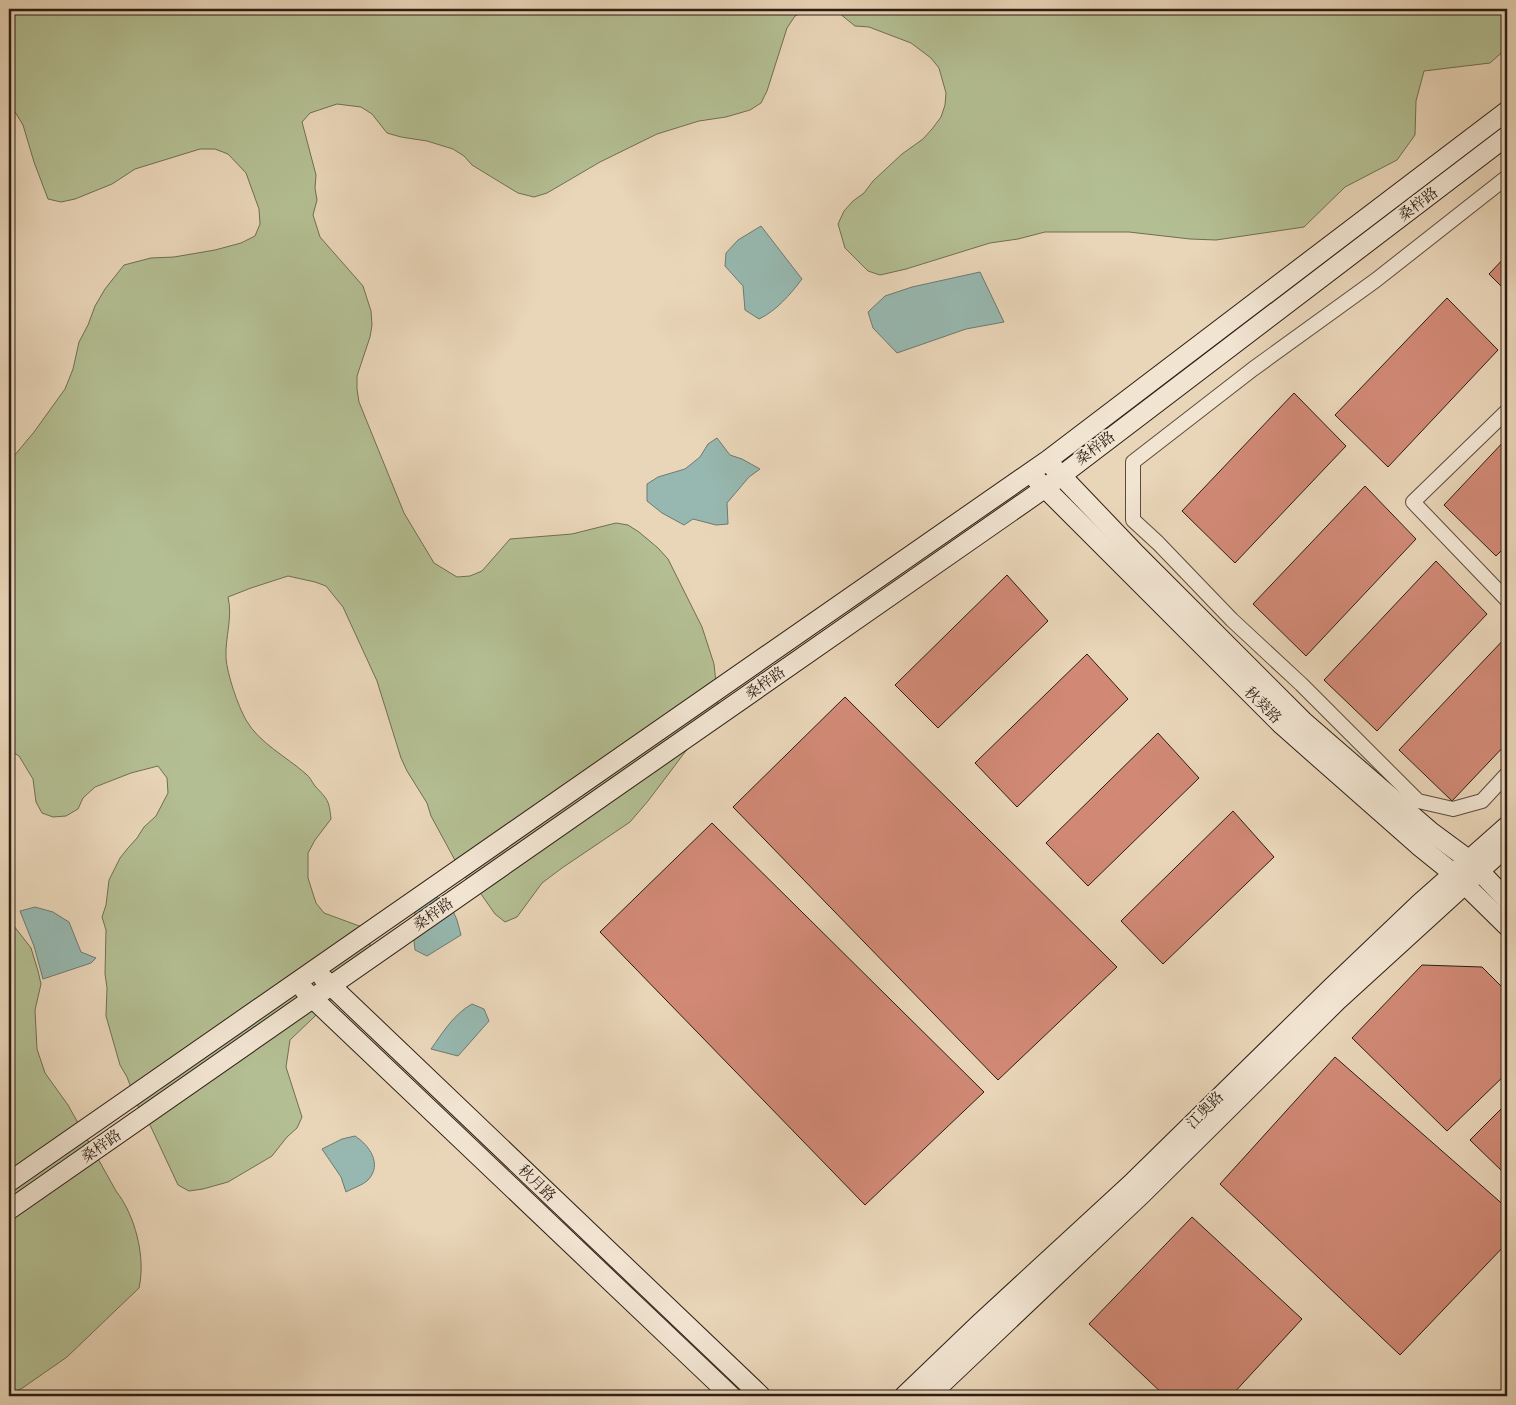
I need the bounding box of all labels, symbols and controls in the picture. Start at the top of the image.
street label: 桑梓路 [1395,183,1443,227]
street label: 桑梓路 [1072,427,1120,471]
street label: 桑梓路 [741,663,790,706]
street label: 秋葵路 [1239,683,1285,729]
street label: 桑梓路 [409,894,458,937]
street label: 江奥路 [1183,1088,1229,1134]
street label: 桑梓路 [77,1126,126,1169]
street label: 秋月路 [512,1161,559,1207]

